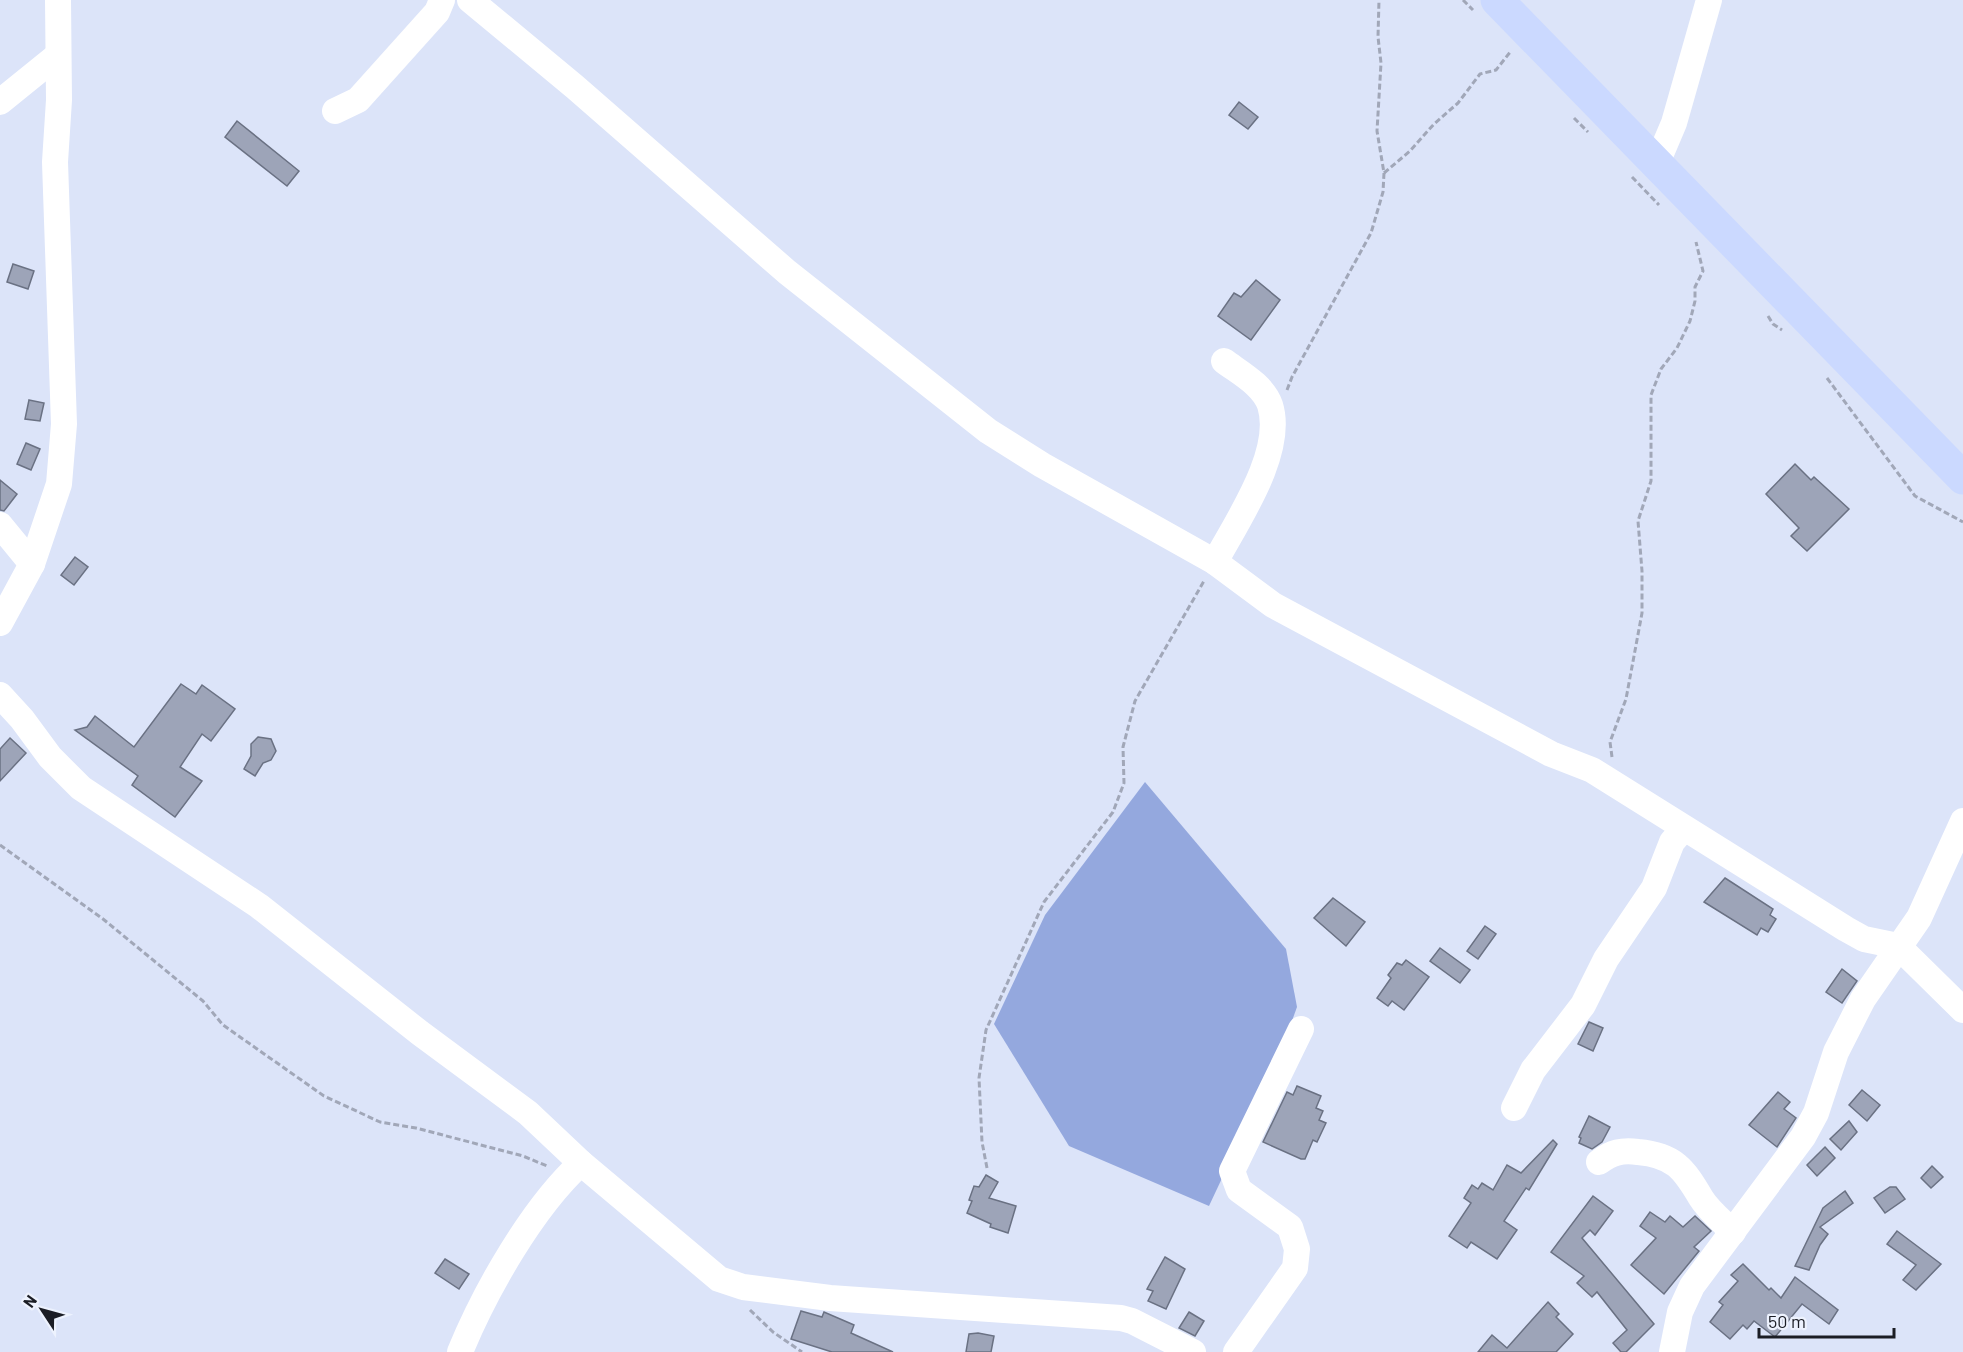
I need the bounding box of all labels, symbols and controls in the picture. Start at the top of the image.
north arrow [12,1280,72,1340]
text: N [19,1291,40,1311]
scale bar [1759,1301,1894,1339]
text: 50 m [1768,1310,1806,1332]

